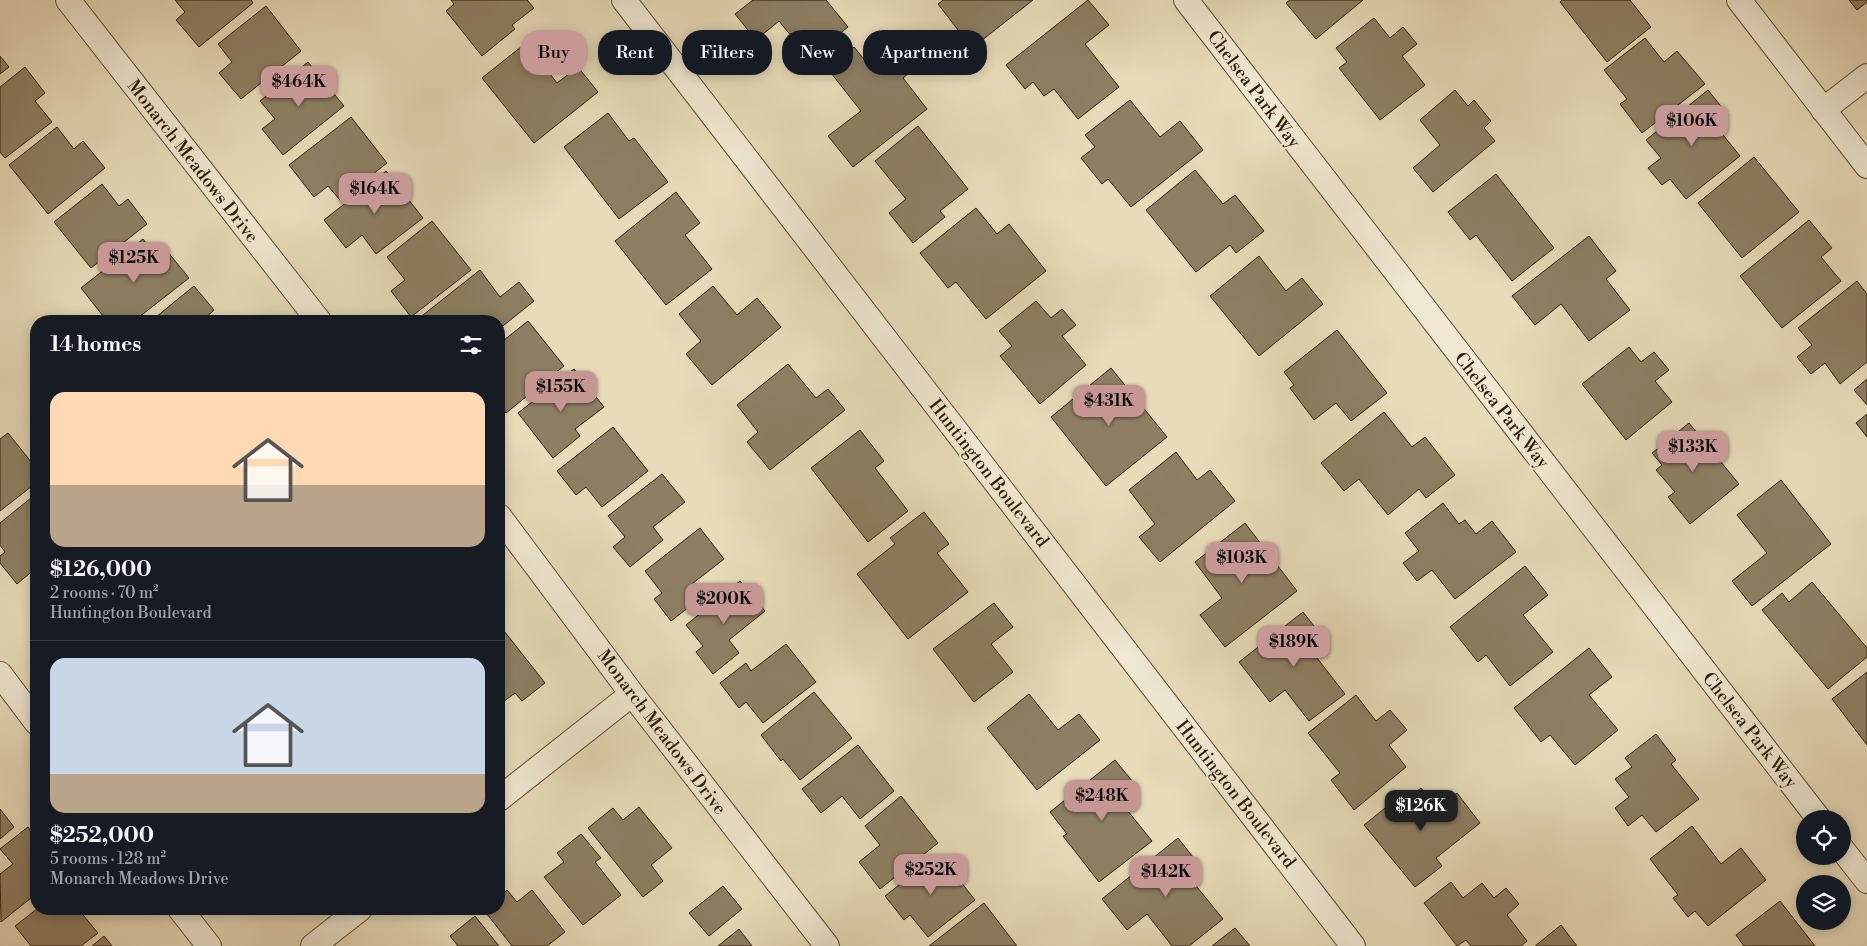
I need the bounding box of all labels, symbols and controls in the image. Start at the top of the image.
street label: Chelsea Park Way [1202,26,1305,153]
chip: Buy [520,30,588,75]
chip: Rent [598,30,672,75]
chip: Filters [682,30,772,75]
chip: New [782,30,853,75]
chip: Apartment [863,30,987,75]
pin: $464K [264,66,334,108]
text: $464K [272,72,326,92]
street label: Monarch Meadows Drive [122,75,264,248]
pin: $106K [1657,104,1727,147]
text: $106K [1666,111,1718,131]
pin: $164K [340,172,410,215]
text: $164K [350,179,400,199]
pin: $125K [99,242,169,284]
text: $125K [109,248,159,268]
icon: filters [457,331,485,359]
text: 14 homes [50,332,141,358]
street label: Chelsea Park Way [1449,348,1554,473]
pin: $155K [526,370,596,413]
text: $155K [536,377,586,397]
pin: $431K [1074,384,1144,427]
text: $431K [1084,391,1134,411]
street label: Huntington Boulevard [924,395,1054,553]
icon: home [223,425,313,515]
pin: $133K [1658,430,1728,473]
text: $133K [1668,437,1718,457]
pin: $103K [1207,542,1277,584]
text: $103K [1217,548,1267,568]
text: $126,000 [50,557,152,583]
pin: $200K [689,582,759,625]
text: 2 rooms · 70 m² [50,583,159,603]
text: $200K [696,589,752,609]
text: Huntington Boulevard [50,603,212,623]
pin: $189K [1259,626,1329,668]
text: $189K [1269,632,1319,652]
street label: Monarch Meadows Drive [592,645,731,819]
street label: Chelsea Park Way [1697,668,1802,793]
icon: home [223,690,313,780]
street label: Huntington Boulevard [1171,716,1301,874]
pin: $248K [1067,780,1137,822]
text: $248K [1075,786,1129,806]
pin: $126K [1386,790,1456,832]
text: $126K [1396,796,1446,816]
map controls [1796,810,1851,930]
button: locate [1796,810,1851,865]
text: $252,000 [50,823,154,849]
text: 5 rooms · 128 m² [50,849,166,869]
pin: $252K [896,854,966,896]
pin: $142K [1131,856,1201,898]
text: $252K [905,860,957,880]
text: $142K [1141,862,1191,882]
text: Monarch Meadows Drive [50,869,229,889]
button: layers [1796,875,1851,930]

